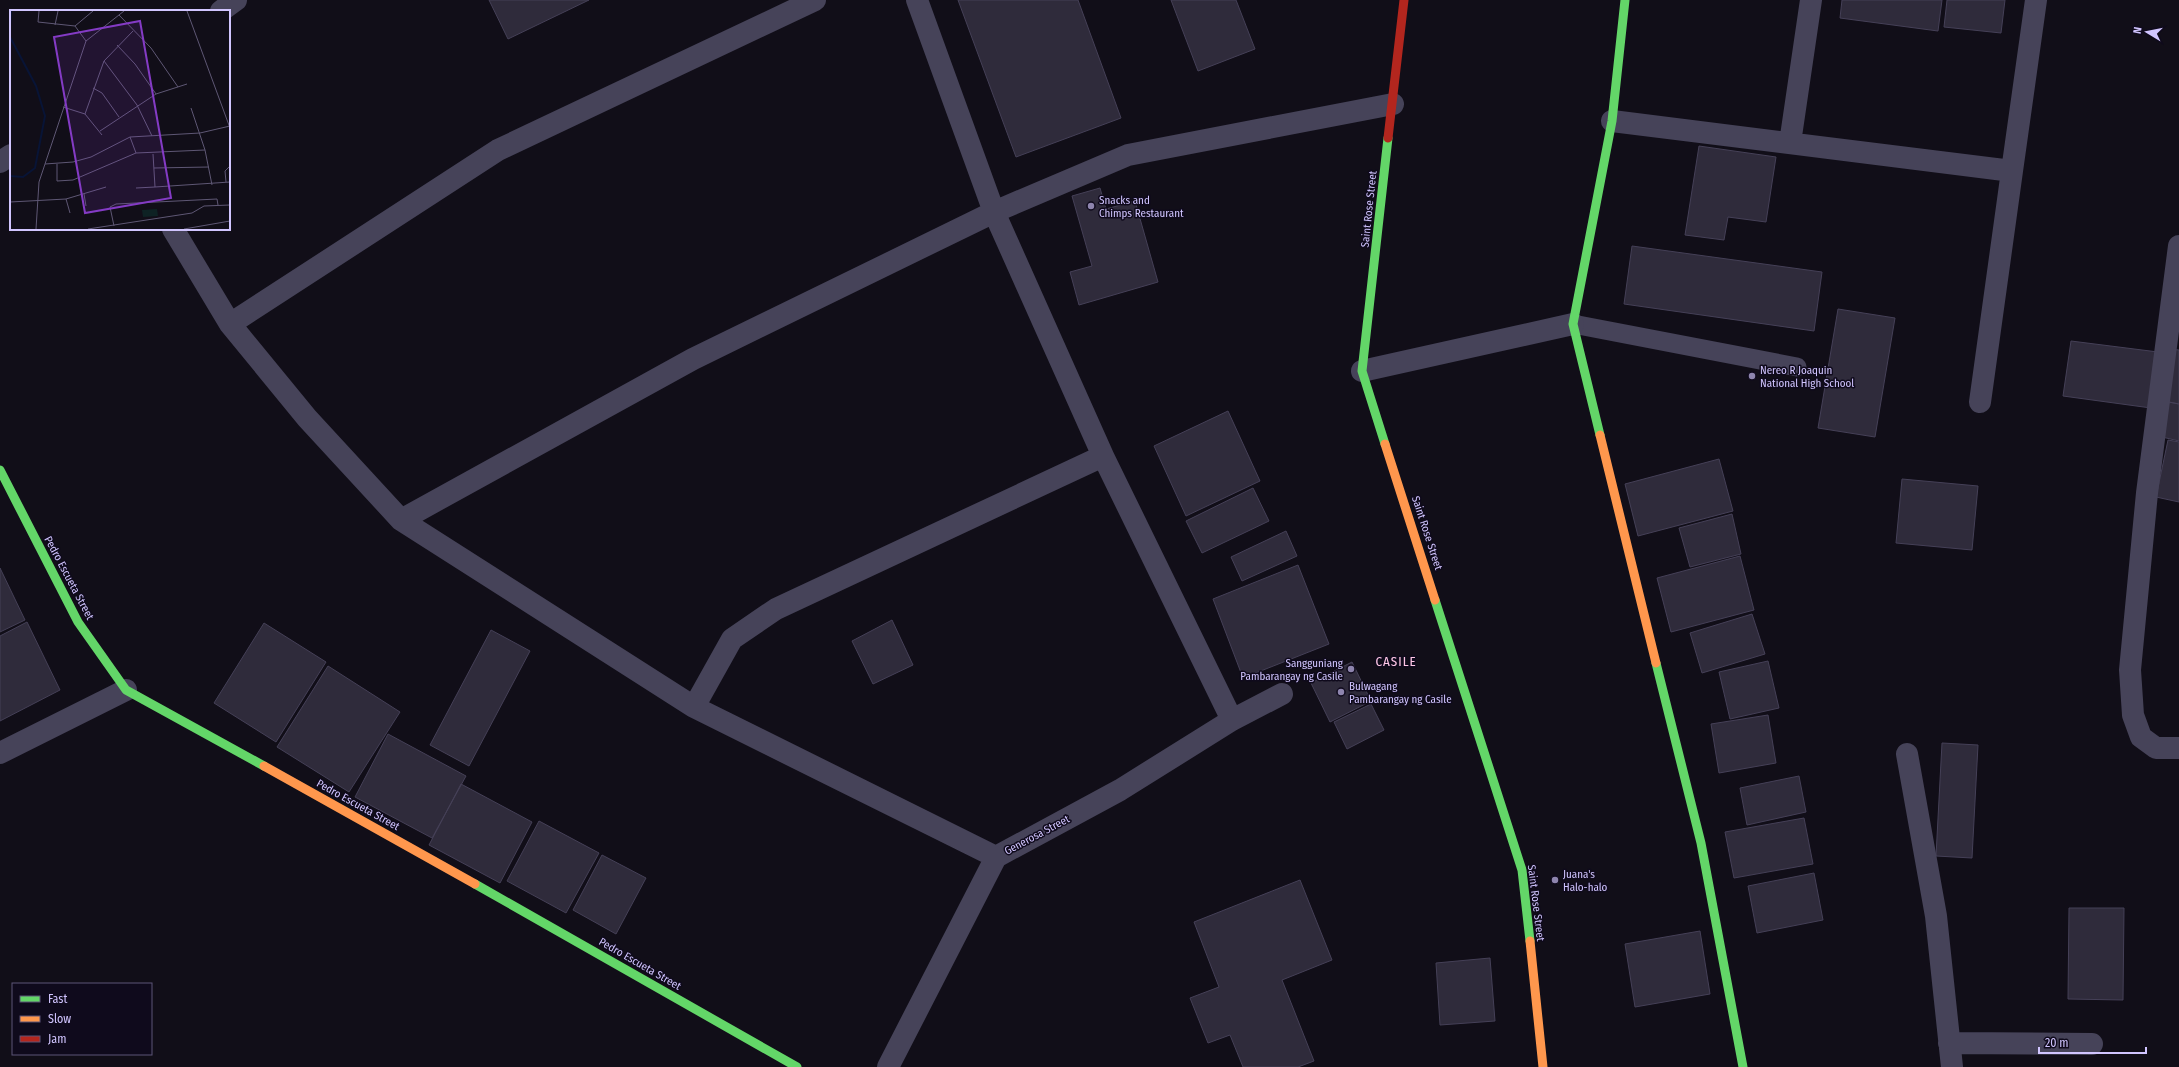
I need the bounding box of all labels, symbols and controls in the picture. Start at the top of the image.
inset map [10,10,230,230]
north arrow [2127,12,2167,52]
text: N [2131,26,2145,35]
street label: Saint Rose Street [1359,170,1380,248]
place label: Snacks and Chimps Restaurant [1099,194,1184,220]
marker: Snacks and Chimps Restaurant [1086,201,1096,211]
place label: Nereo R Joaquin National High School [1760,364,1854,390]
marker: Nereo R Joaquin National High School [1747,371,1757,381]
street label: Saint Rose Street [1409,494,1445,572]
street label: Pedro Escueta Street [41,534,97,622]
district label: CASILE [1375,654,1417,669]
place label: Sangguniang Pambarangay ng Casile [1240,657,1344,683]
marker: Sangguniang Pambarangay ng Casile [1346,664,1356,674]
place label: Bulwagang Pambarangay ng Casile [1349,680,1452,706]
marker: Bulwagang Pambarangay ng Casile [1336,687,1346,697]
street label: Pedro Escueta Street [314,777,402,833]
street label: Generosa Street [1002,812,1072,858]
street label: Saint Rose Street [1525,864,1547,942]
place label: Juana's Halo-halo [1563,868,1608,894]
marker: Juana's Halo-halo [1550,875,1560,885]
street label: Pedro Escueta Street [597,935,684,993]
legend [12,983,152,1055]
text: Fast [48,992,67,1006]
text: Slow [48,1012,71,1026]
scale bar [2039,1029,2146,1055]
text: Jam [48,1032,66,1046]
text: 20 m [2045,1036,2069,1050]

